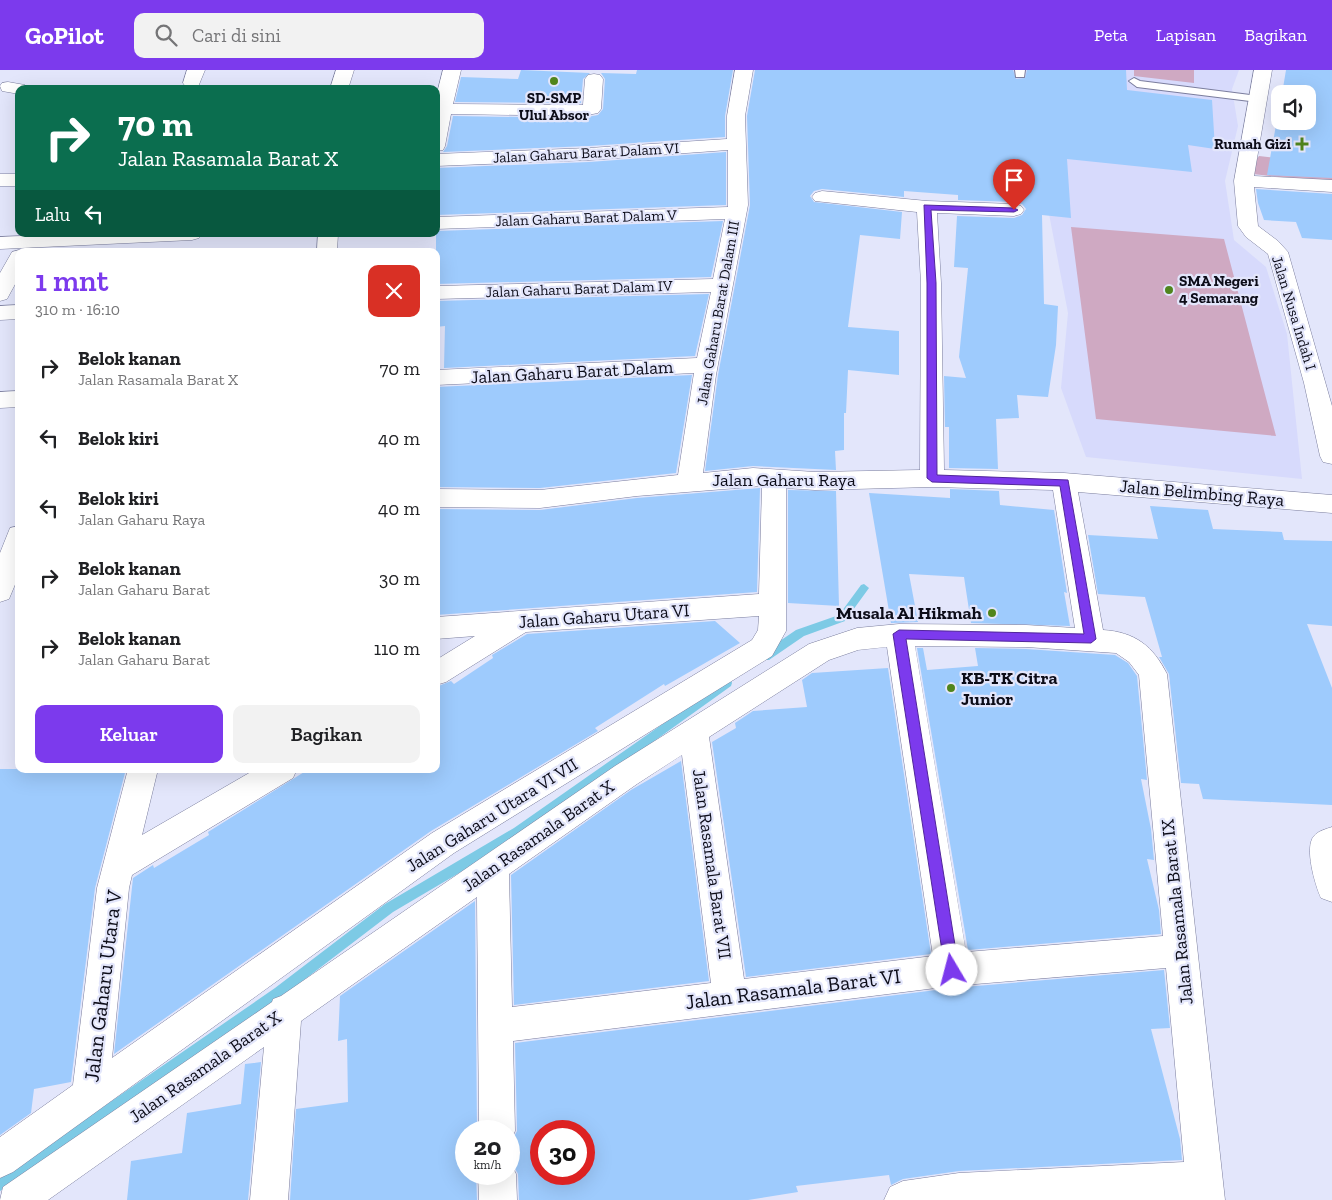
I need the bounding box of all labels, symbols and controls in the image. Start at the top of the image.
search box [134,13,484,58]
text: GoPilot [25,21,104,50]
icon: search [152,21,180,49]
text: Cari di sini [192,24,281,47]
text: Peta [1094,24,1128,46]
text: Lapisan [1156,24,1216,46]
text: Bagikan [1244,24,1307,46]
marker: SD-SMP Ulul Absor [548,75,560,87]
map controls [1271,85,1316,130]
button: sound [1271,85,1316,130]
place label: SD-SMP Ulul Absor [519,89,590,124]
text: 70 m [118,103,193,145]
icon: right [35,105,100,170]
place label: Rumah Gizi [1214,135,1291,153]
marker: Rumah Gizi [1295,137,1309,151]
street label: Jalan Gaharu Barat Dalam VI [492,139,680,167]
text: Jalan Rasamala Barat X [118,145,338,172]
pin [993,159,1035,210]
icon: arrive [1000,166,1028,194]
icon: left [80,200,108,228]
text: Lalu [35,203,70,226]
street label: Jalan Gaharu Barat Dalam V [495,206,677,230]
street label: Jalan Gaharu Barat Dalam III [693,219,743,407]
street label: Jalan Nusa Indah I [1268,254,1320,373]
text: 1 mnt [35,263,108,299]
button: close [368,265,420,317]
place label: SMA Negeri 4 Semarang [1179,272,1259,307]
street label: Jalan Gaharu Barat Dalam IV [485,277,673,301]
marker: SMA Negeri 4 Semarang [1163,284,1175,296]
text: 310 m · 16:10 [35,300,120,319]
text: Belok kanan [78,347,181,370]
icon: right [35,354,63,382]
street label: Jalan Gaharu Barat Dalam [470,356,674,388]
text: 70 m [379,357,420,380]
text: Jalan Rasamala Barat X [78,370,238,389]
icon: left [35,424,63,452]
text: Belok kiri [78,427,159,450]
text: 40 m [378,427,420,450]
street label: Jalan Gaharu Raya [712,469,856,491]
street label: Jalan Belimbing Raya [1119,475,1286,511]
text: Belok kiri [78,487,159,510]
icon: left [35,494,63,522]
text: 40 m [378,497,420,520]
text: Jalan Gaharu Raya [78,510,205,529]
text: Belok kanan [78,557,181,580]
icon: right [35,564,63,592]
text: 30 m [379,567,420,590]
text: Jalan Gaharu Barat [78,580,210,599]
street label: Jalan Gaharu Utara VI [518,599,690,633]
place label: Musala Al Hikmah [836,602,983,624]
marker: Musala Al Hikmah [986,607,998,619]
text: Belok kanan [78,627,181,650]
icon: right [35,634,63,662]
text: 110 m [374,637,420,660]
text: Jalan Gaharu Barat [78,650,210,669]
place label: KB-TK Citra Junior [961,667,1058,710]
marker: KB-TK Citra Junior [945,682,957,694]
button: Keluar [35,705,223,763]
button: Bagikan [233,705,420,763]
street label: Jalan Gaharu Utara VI VII [402,753,582,877]
street label: Jalan Rasamala Barat VII [688,768,736,961]
street label: Jalan Rasamala Barat X [458,775,619,897]
street label: Jalan Rasamala Barat IX [1156,818,1198,1006]
street label: Jalan Gaharu Utara V [78,888,127,1083]
position arrow [925,943,977,995]
street label: Jalan Rasamala Barat VI [684,963,902,1014]
street label: Jalan Rasamala Barat X [125,1006,286,1128]
speed limit sign: 30 [530,1120,595,1185]
text: 20 [474,1131,501,1161]
text: km/h [474,1158,501,1172]

